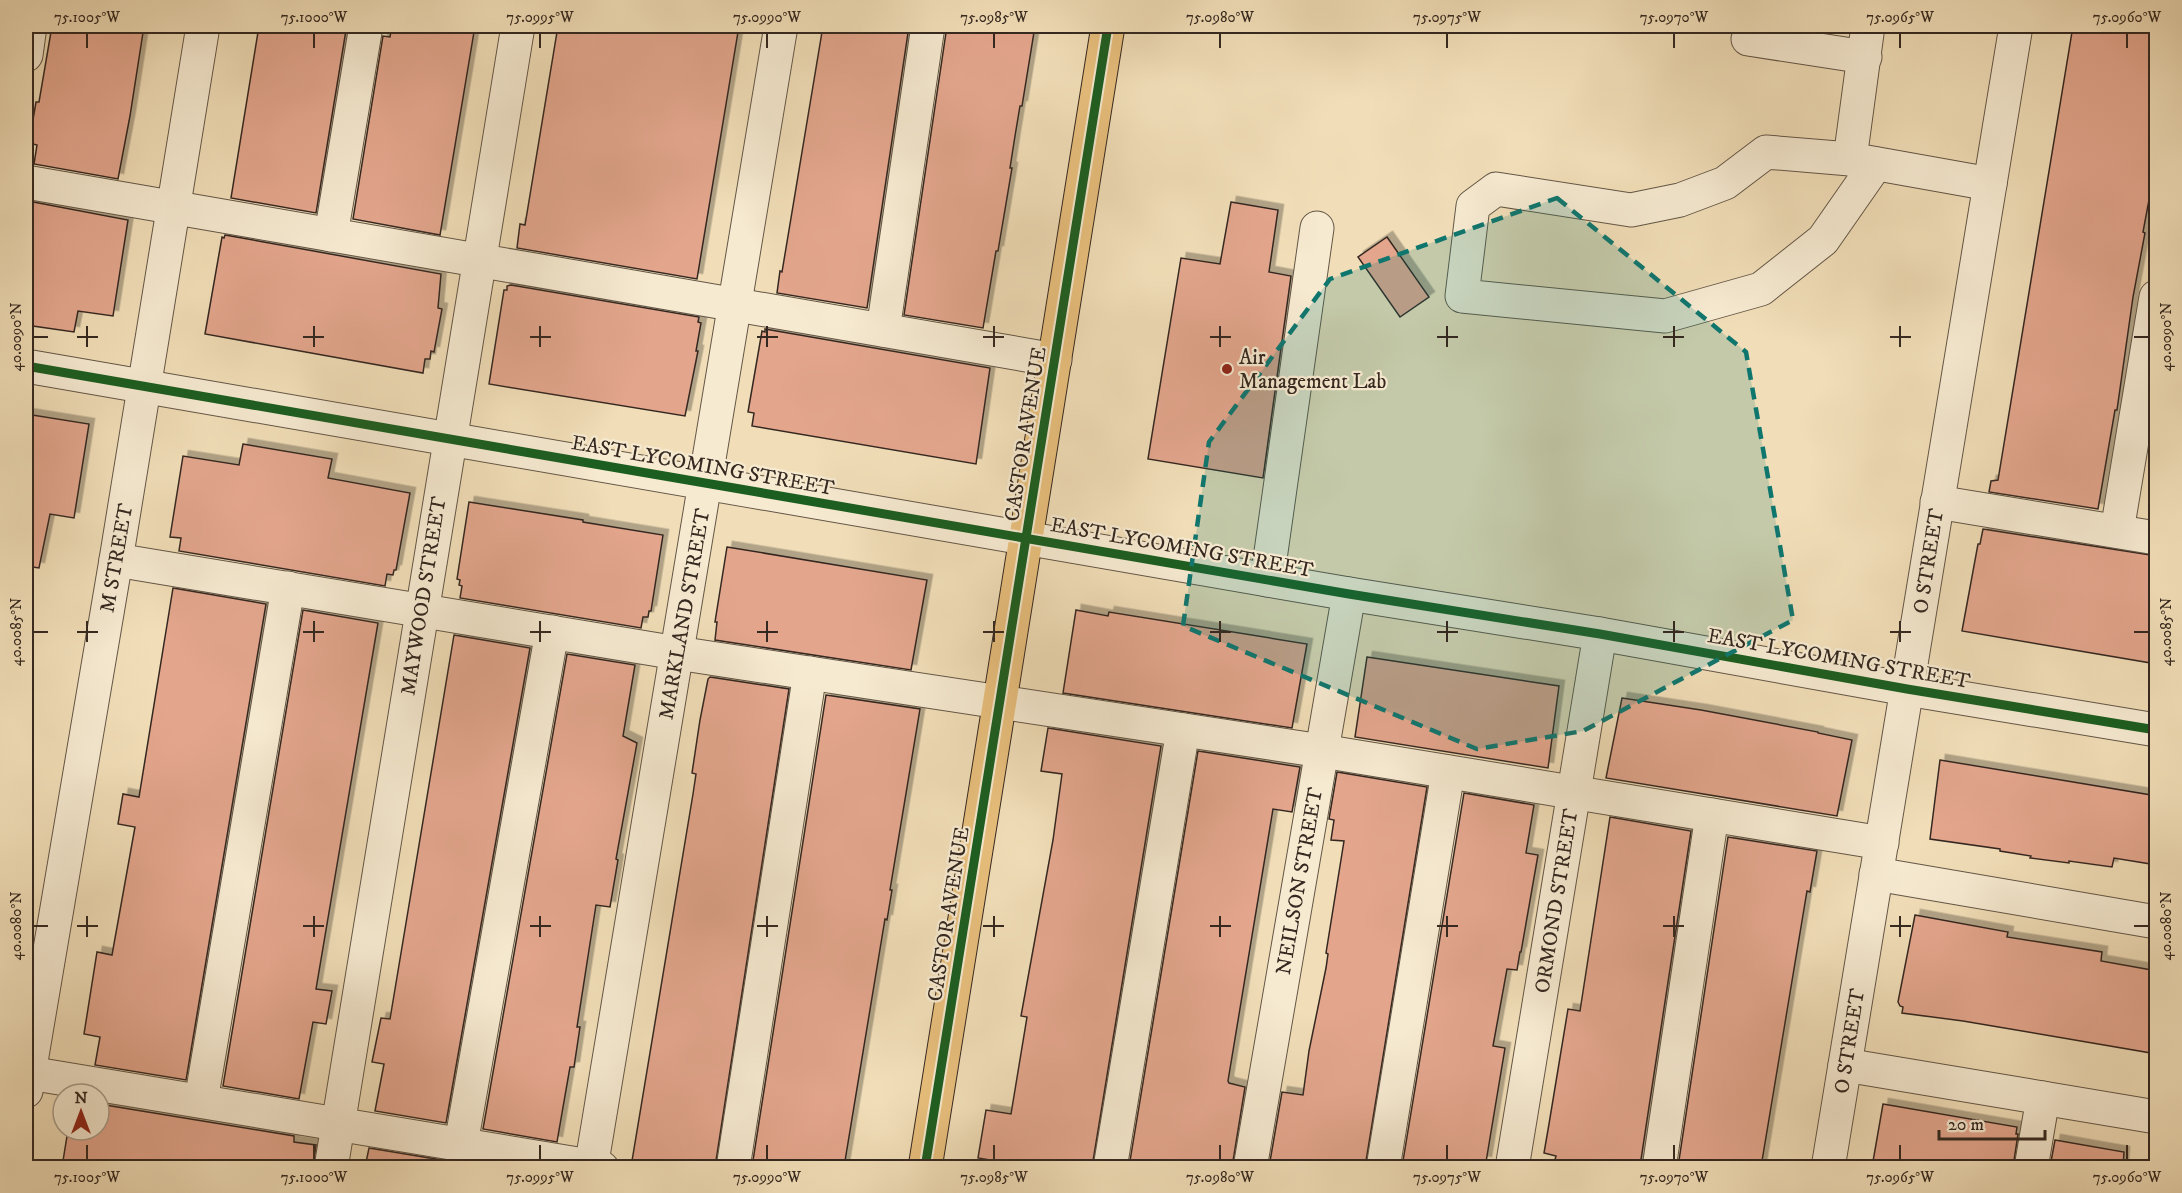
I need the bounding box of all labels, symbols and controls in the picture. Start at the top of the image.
text: 75.1005°W [54,8,120,27]
text: 75.1000°W [281,8,348,27]
text: 75.0995°W [506,8,574,27]
text: 75.0990°W [733,8,801,27]
text: 75.0985°W [960,8,1028,27]
text: 75.0980°W [1186,8,1254,27]
text: 75.0975°W [1413,8,1481,27]
text: 75.0970°W [1640,8,1709,27]
text: 75.0965°W [1866,8,1934,27]
text: 75.0960°W [2093,8,2161,27]
text: 40.0090°N [7,302,26,372]
text: 40.0090°N [2157,302,2176,372]
street label: CASTOR AVENUE [999,345,1053,523]
place label: Air Management Lab [1239,345,1386,395]
marker: Air Management Lab [1220,362,1234,376]
street label: EAST LYCOMING STREET [569,430,836,502]
street label: MAYWOOD STREET [395,495,453,697]
street label: M STREET [95,502,139,615]
street label: MARKLAND STREET [654,506,716,722]
street label: O STREET [1908,507,1950,616]
street label: EAST LYCOMING STREET [1048,512,1315,584]
text: 40.0085°N [7,598,26,666]
text: 40.0085°N [2157,598,2176,666]
street label: EAST LYCOMING STREET [1705,623,1972,695]
street label: NEILSON STREET [1271,785,1329,977]
street label: ORMOND STREET [1530,807,1584,995]
street label: CASTOR AVENUE [922,825,976,1003]
text: 40.0080°N [7,891,26,961]
text: 40.0080°N [2157,891,2176,961]
street label: O STREET [1829,987,1871,1096]
north arrow [51,1082,111,1142]
text: N [74,1088,88,1108]
scale bar [1939,1103,2046,1141]
text: 20 m [1948,1114,1984,1136]
text: 75.1005°W [54,1168,120,1187]
text: 75.1000°W [281,1168,348,1187]
text: 75.0995°W [506,1168,574,1187]
text: 75.0990°W [733,1168,801,1187]
text: 75.0985°W [960,1168,1028,1187]
text: 75.0980°W [1186,1168,1254,1187]
text: 75.0975°W [1413,1168,1481,1187]
text: 75.0970°W [1640,1168,1709,1187]
text: 75.0965°W [1866,1168,1934,1187]
text: 75.0960°W [2093,1168,2161,1187]

